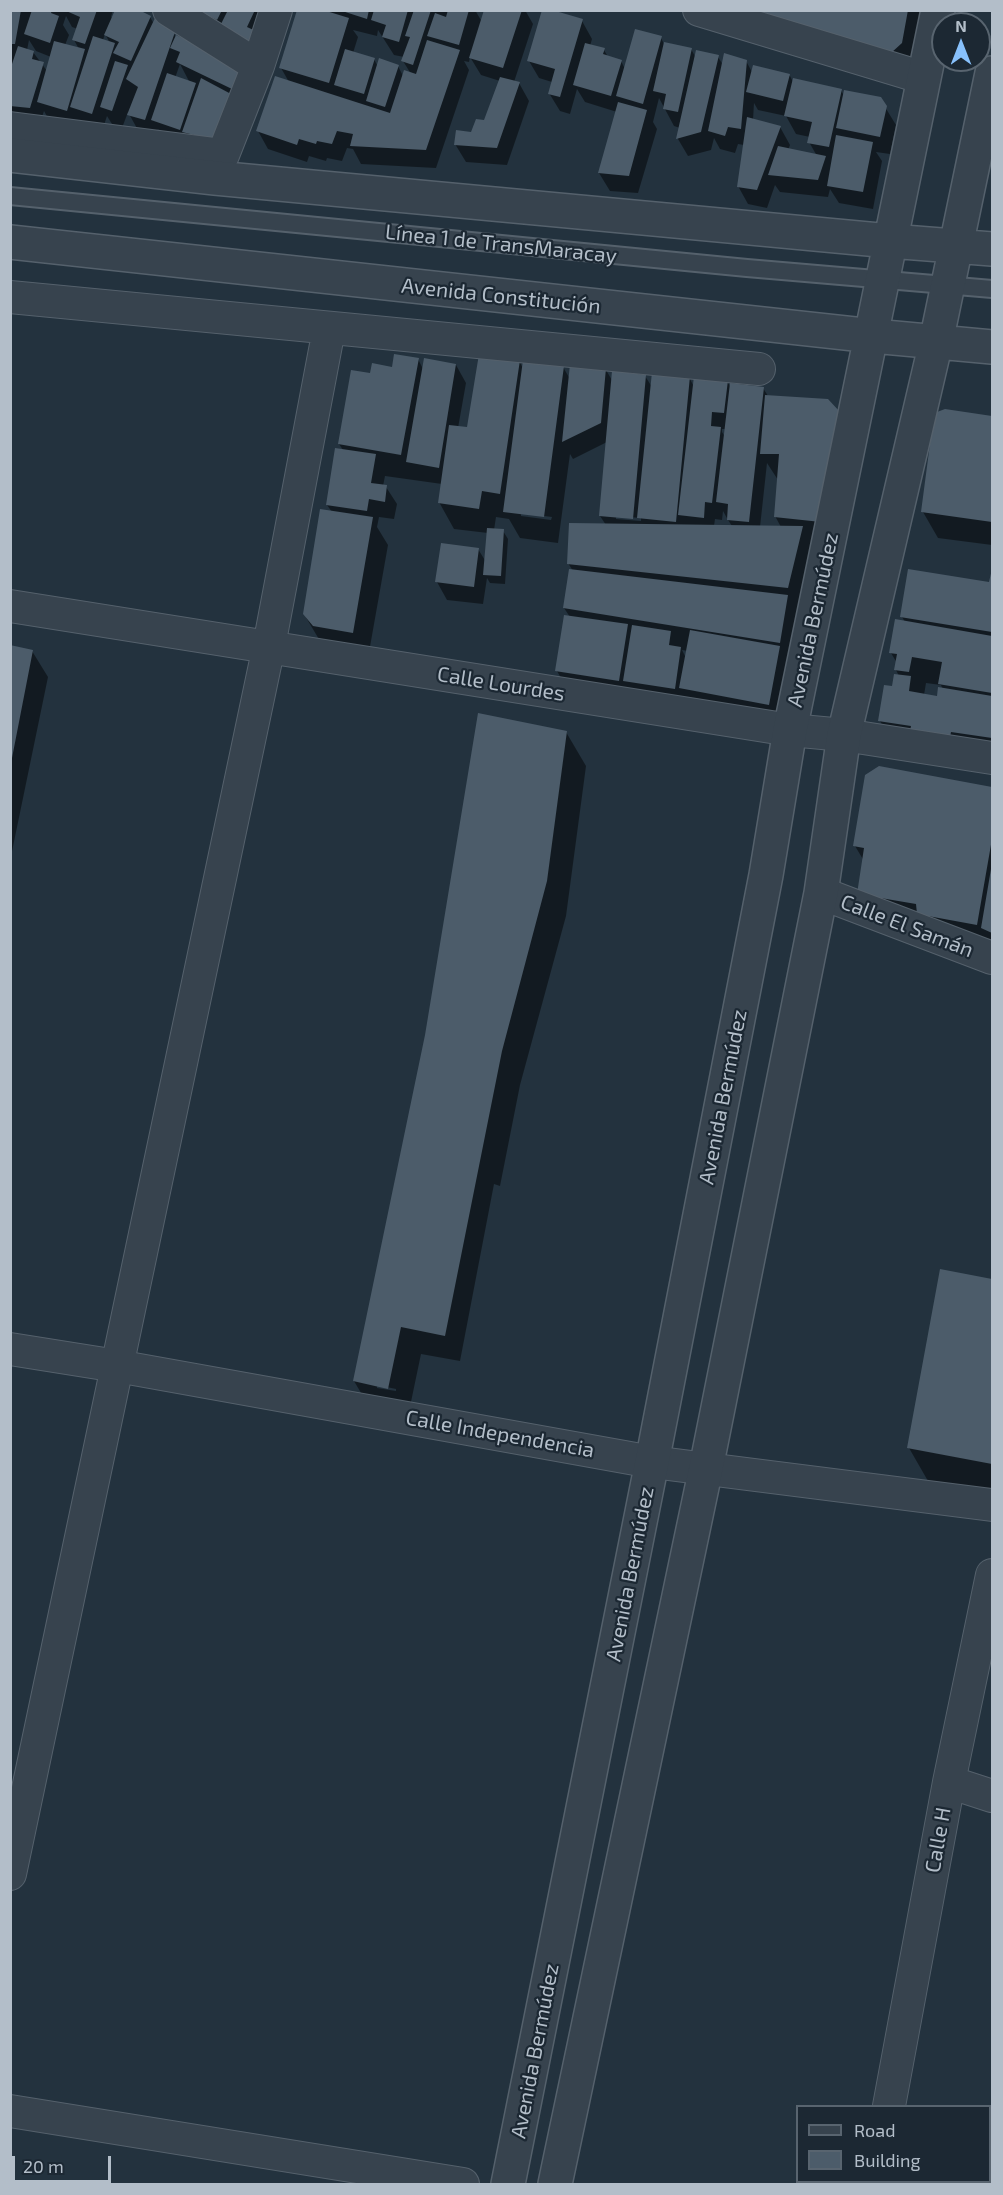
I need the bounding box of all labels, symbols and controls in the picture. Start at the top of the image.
north arrow [931,12,991,72]
text: N [955,16,967,35]
street label: Línea 1 de TransMaracay [384,219,618,269]
street label: Avenida Constitución [400,273,602,319]
street label: Avenida Bermúdez [782,530,844,710]
street label: Calle Lourdes [435,661,567,707]
street label: Calle El Samán [837,889,977,963]
street label: Avenida Bermúdez [694,1007,752,1187]
street label: Calle Independencia [404,1405,596,1463]
street label: Avenida Bermúdez [601,1484,659,1664]
street label: Calle H [920,1805,956,1875]
street label: Avenida Bermúdez [506,1961,564,2141]
legend [796,2105,991,2183]
text: Road [854,2119,895,2141]
scale bar [15,2144,114,2182]
text: Building [854,2149,921,2171]
text: 20 m [23,2155,64,2177]

